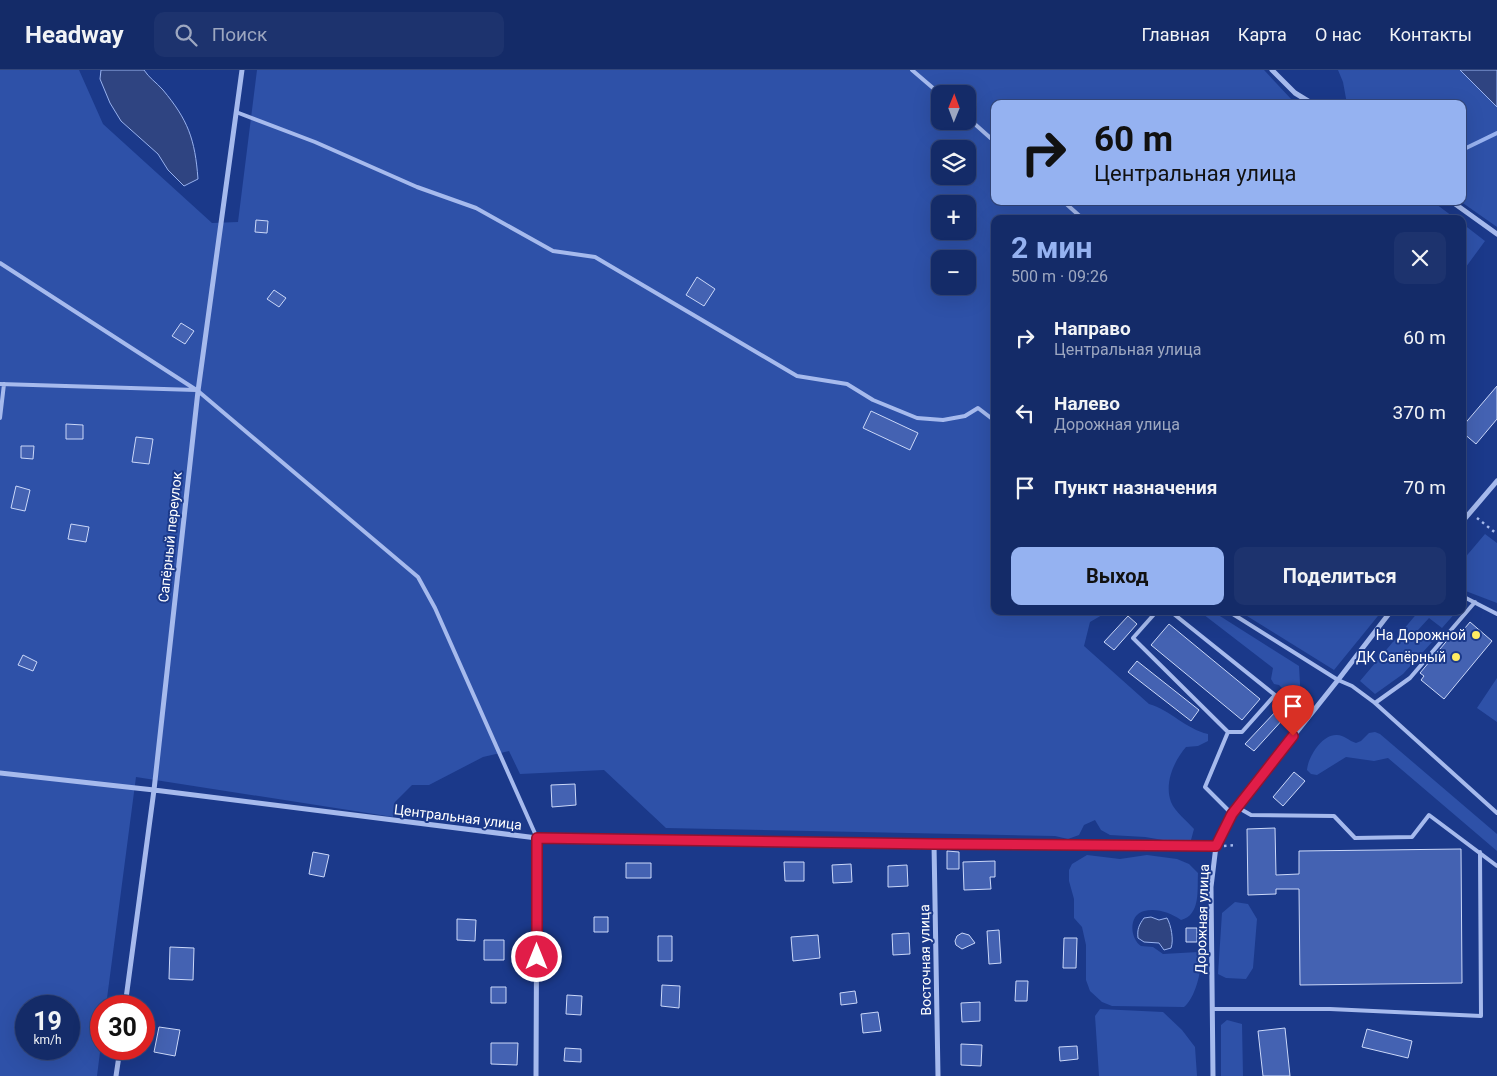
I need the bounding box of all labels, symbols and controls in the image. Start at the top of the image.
search box [154,12,504,57]
text: Headway [25,21,124,49]
icon: search [172,21,200,49]
text: Поиск [212,23,267,46]
text: Главная [1141,24,1210,45]
text: Карта [1238,24,1287,45]
text: О нас [1315,24,1361,45]
text: Контакты [1389,24,1472,45]
north arrow [931,85,976,130]
map controls [931,85,976,295]
text: 60 m [1094,119,1173,160]
icon: right [1011,120,1076,185]
button: layers [931,140,976,185]
text: Центральная улица [1094,161,1297,186]
button: + [931,195,976,240]
text: 2 мин [1011,230,1092,265]
button: close [1394,232,1446,284]
button: − [931,250,976,295]
text: 500 m · 09:26 [1011,267,1108,286]
text: Направо [1054,317,1131,340]
icon: right [1011,324,1039,352]
text: 60 m [1403,326,1446,349]
text: Центральная улица [1054,340,1201,359]
text: Налево [1054,392,1120,415]
icon: left [1011,399,1039,427]
text: 370 m [1393,401,1446,424]
text: Дорожная улица [1054,415,1180,434]
street label: Сапёрный переулок [155,470,185,603]
icon: arrive [1011,474,1039,502]
text: Пункт назначения [1054,476,1217,499]
text: 70 m [1403,476,1446,499]
button: Выход [1011,547,1224,605]
button: Поделиться [1234,547,1446,605]
place label: На Дорожной [1376,627,1466,643]
marker: На Дорожной [1470,629,1482,641]
place label: ДК Сапёрный [1356,649,1446,665]
marker: ДК Сапёрный [1450,651,1462,663]
pin [1272,685,1314,736]
icon: arrive [1279,692,1307,720]
street label: Центральная улица [393,801,523,833]
street label: Дорожная улица [1192,864,1212,974]
street label: Восточная улица [916,904,934,1016]
position arrow [510,930,562,982]
speed limit sign: 30 [90,995,155,1060]
text: 19 [33,1007,62,1036]
text: km/h [33,1033,62,1047]

